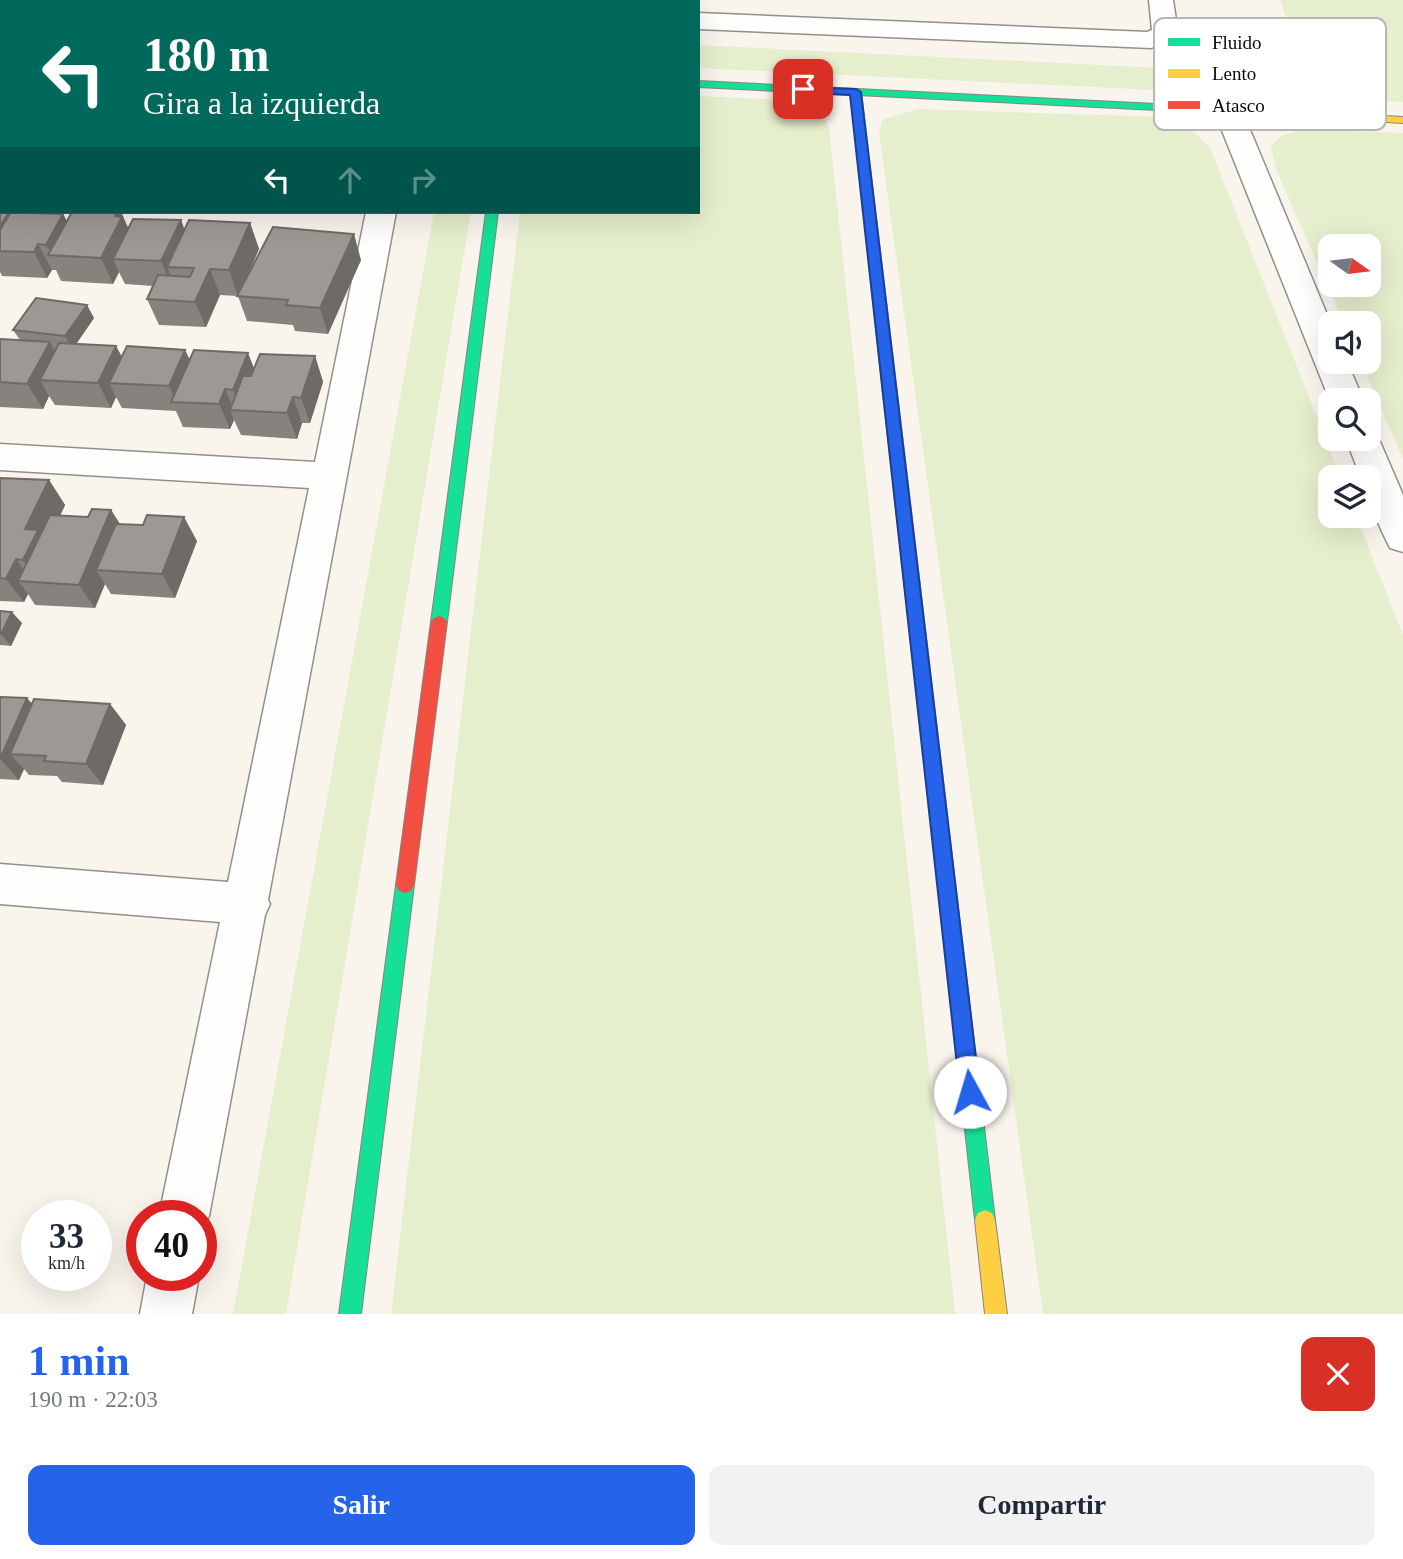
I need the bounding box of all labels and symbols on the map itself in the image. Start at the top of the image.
legend [1154,18,1386,130]
text: Fluido [1212,32,1262,53]
pin [773,59,833,119]
text: Lento [1212,63,1256,84]
text: Atasco [1212,95,1265,116]
north arrow [1318,234,1381,298]
position arrow [933,1055,1007,1129]
speed limit sign: 40 [126,1200,217,1291]

